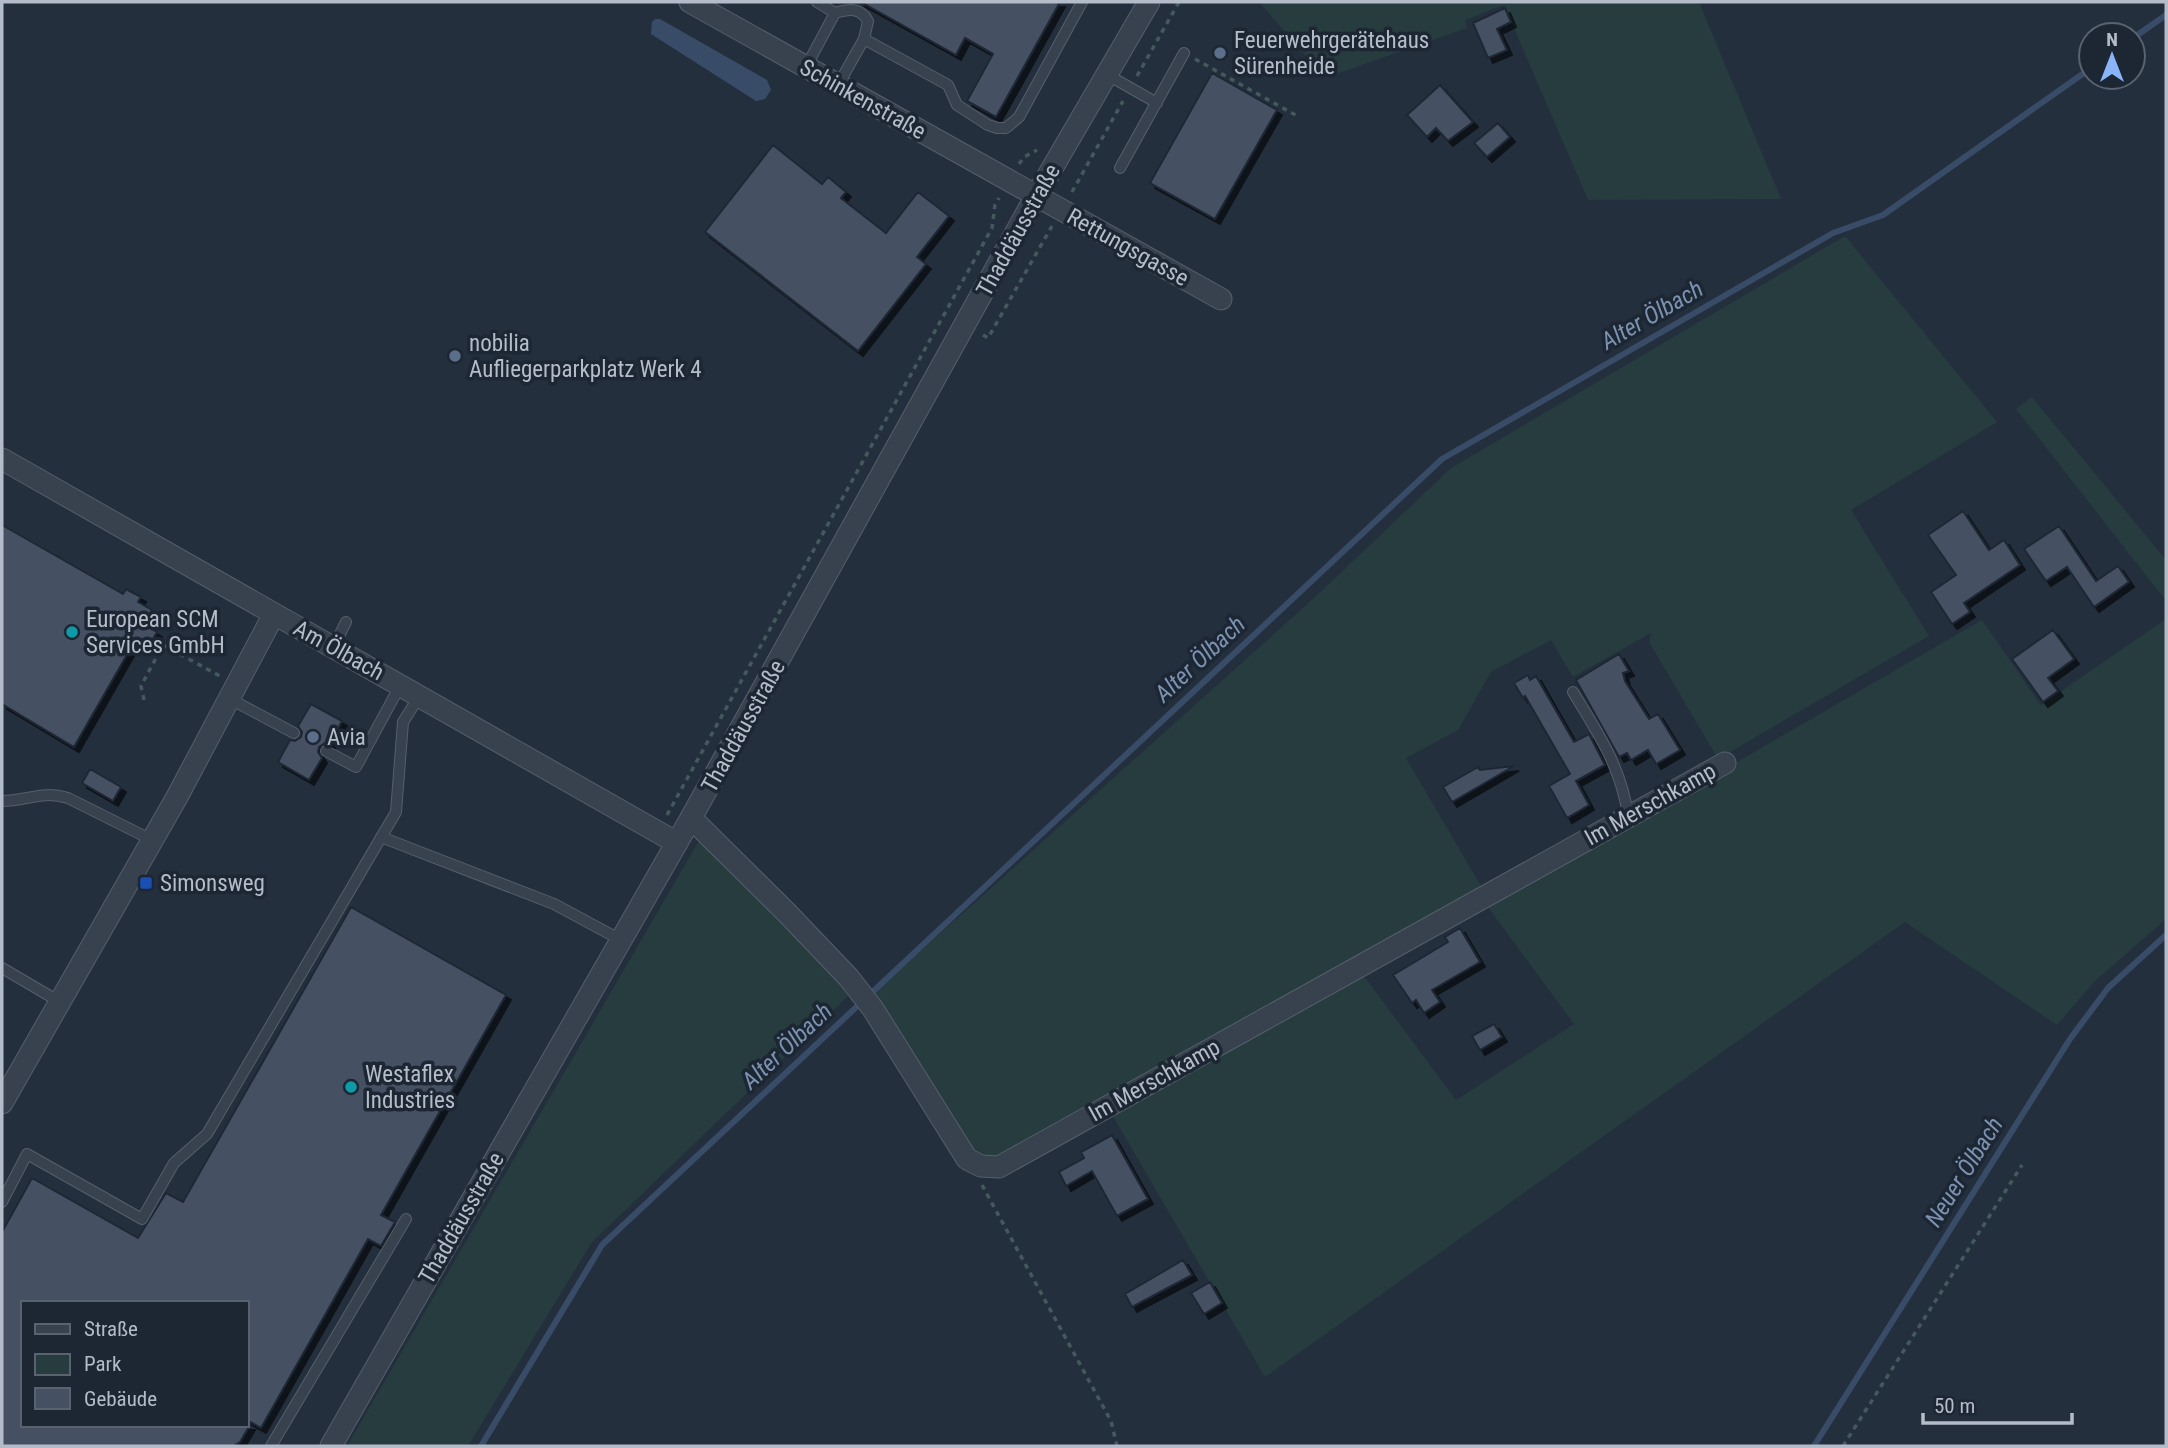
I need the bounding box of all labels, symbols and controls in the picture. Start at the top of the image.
north arrow [2077,21,2147,91]
place label: Feuerwehrgerätehaus Sürenheide [1234,27,1429,80]
text: N [2106,28,2118,51]
marker: Feuerwehrgerätehaus Sürenheide [1212,45,1228,61]
street label: Schinkenstraße [795,54,930,145]
street label: Thaddäusstraße [971,159,1066,301]
street label: Rettungsgasse [1062,203,1193,292]
water label: Alter Ölbach [1595,275,1708,356]
place label: nobilia Aufliegerparkplatz Werk 4 [469,330,702,383]
marker: nobilia Aufliegerparkplatz Werk 4 [447,348,463,364]
place label: European SCM Services GmbH [86,606,225,659]
water label: Alter Ölbach [1148,610,1251,708]
street label: Am Ölbach [289,614,389,686]
marker: European SCM Services GmbH [64,624,80,640]
street label: Thaddäusstraße [696,655,791,797]
place label: Avia [327,724,366,751]
marker: Avia [305,729,321,745]
street label: Im Merschkamp [1580,757,1721,852]
place label: Simonsweg [160,870,265,897]
marker: Simonsweg [138,875,154,891]
water label: Alter Ölbach [735,997,838,1095]
street label: Im Merschkamp [1084,1033,1225,1128]
place label: Westaflex Industries [365,1061,455,1114]
marker: Westaflex Industries [343,1079,359,1095]
water label: Neuer Ölbach [1919,1112,2009,1232]
street label: Thaddäusstraße [413,1148,510,1289]
legend [21,1301,248,1427]
text: Straße [84,1317,138,1341]
text: Park [84,1352,122,1376]
scale bar [1923,1382,2072,1426]
text: Gebäude [84,1387,157,1411]
text: 50 m [1934,1394,1975,1418]

